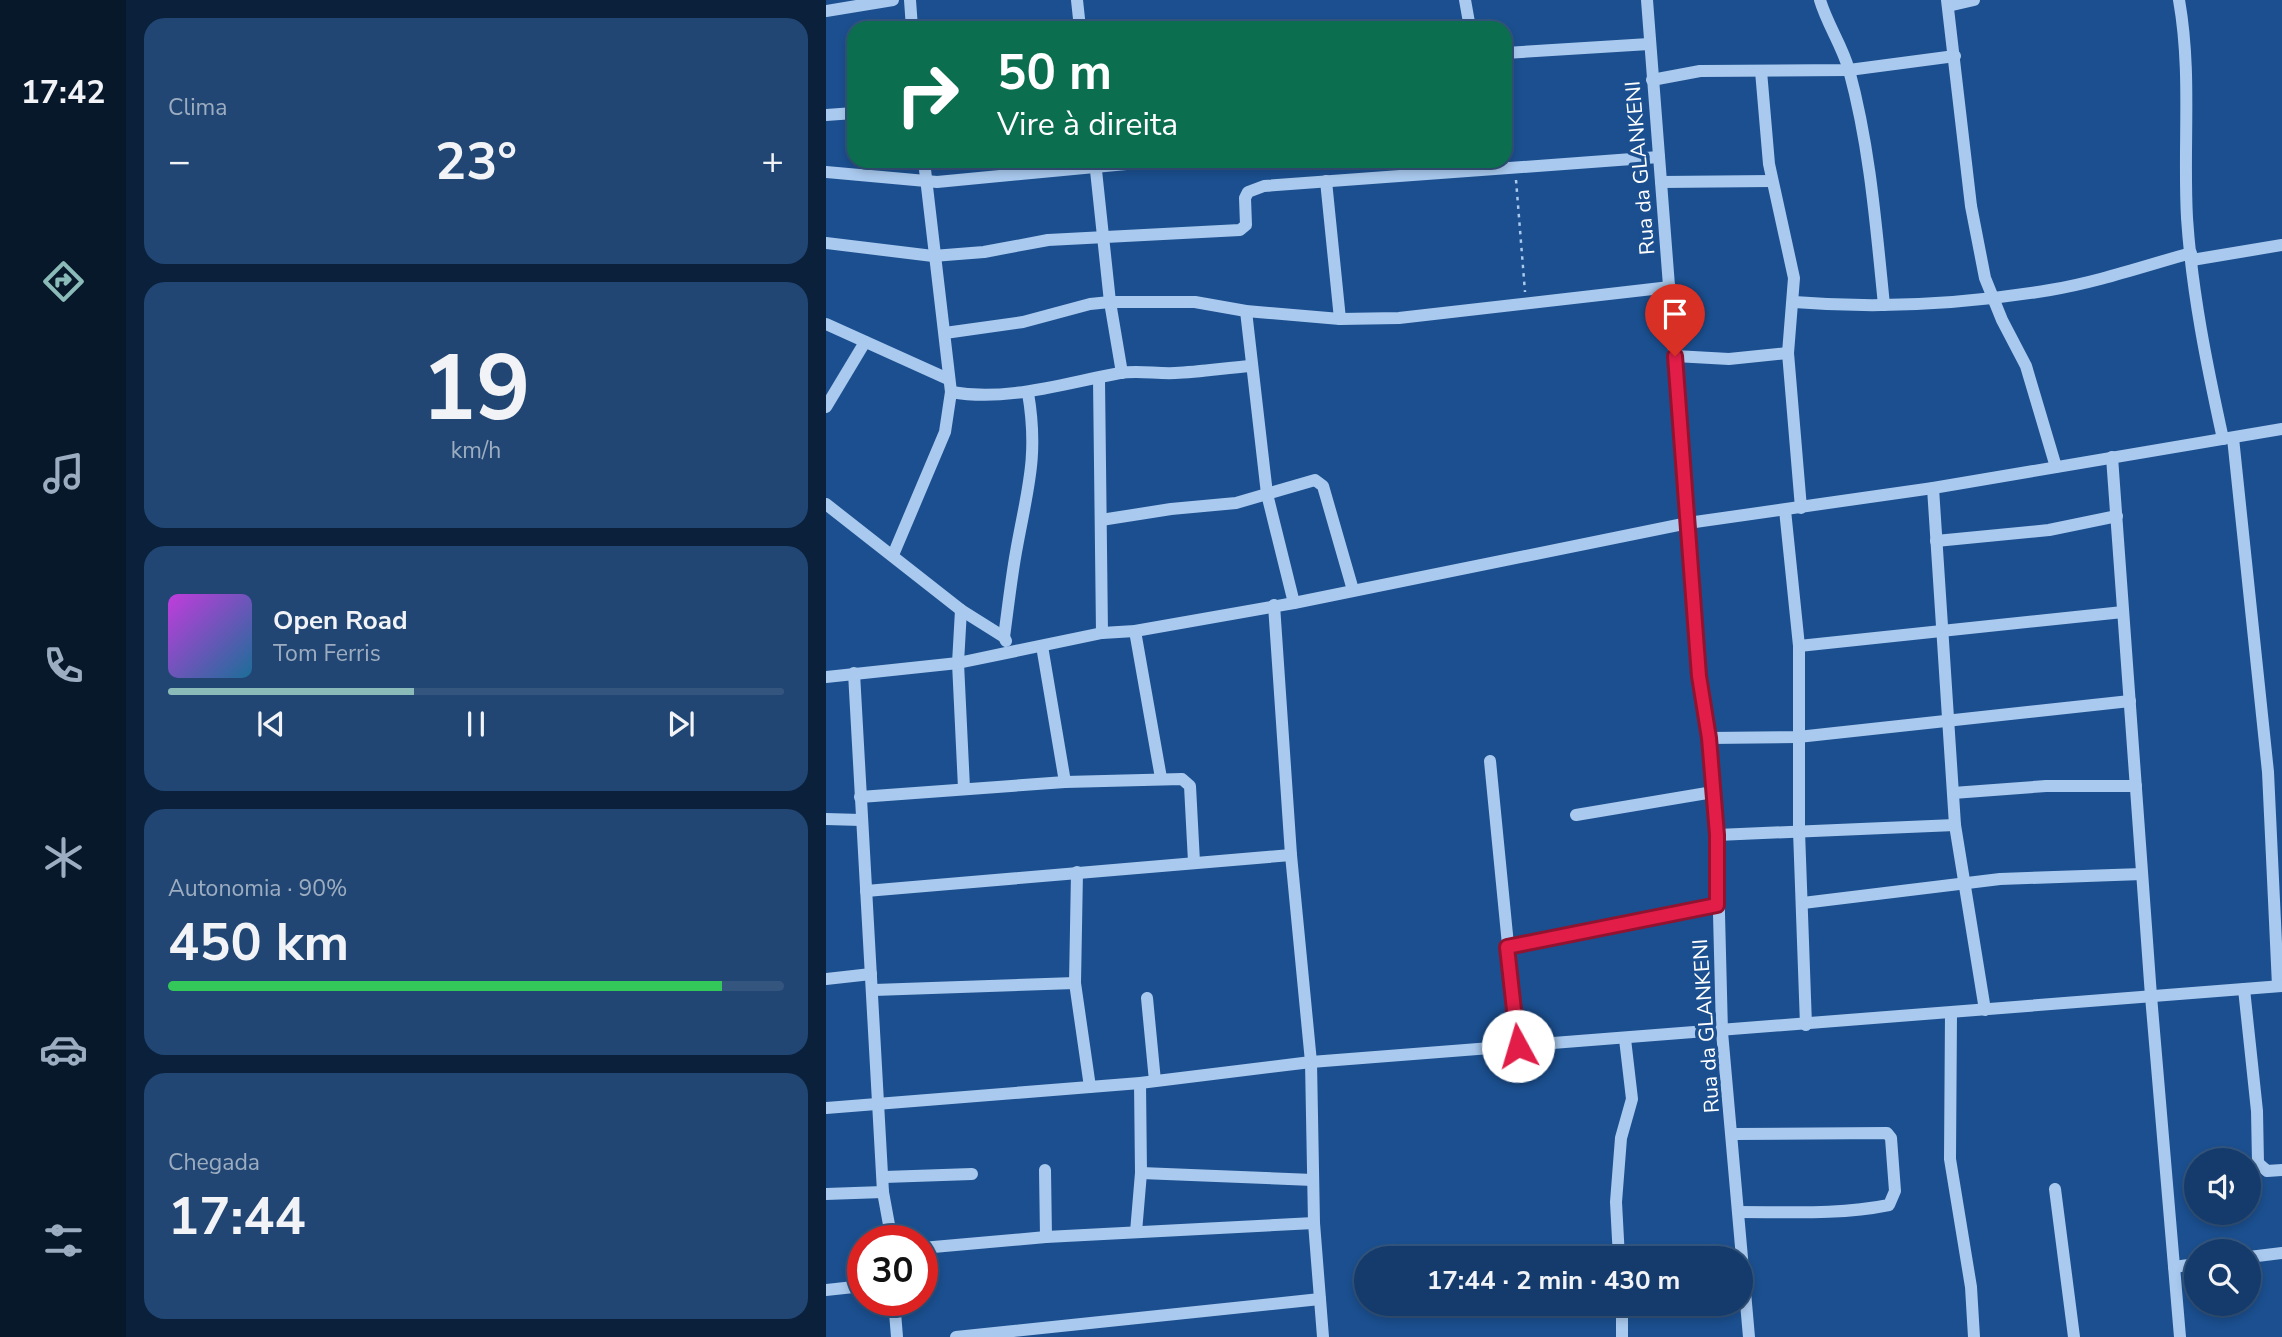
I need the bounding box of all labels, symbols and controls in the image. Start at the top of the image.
text: 50 m [997,39,1112,106]
icon: right [882,49,973,140]
text: 17:42 [21,71,105,114]
street label: Rua da GLANKENI [1618,80,1662,256]
text: Clima [168,92,228,123]
text: Vire à direita [997,103,1178,146]
text: 23° [435,126,517,197]
text: − [168,136,191,187]
text: + [761,136,784,187]
icon: directions [39,257,88,306]
pin [1645,284,1705,356]
icon: arrive [1656,295,1694,333]
text: 19 [421,327,531,451]
text: km/h [451,435,501,466]
icon: music [39,449,88,498]
text: Open Road [273,603,408,638]
text: Tom Ferris [273,638,381,669]
icon: phone [39,641,88,690]
icon: previous [252,705,290,743]
icon: pause [457,705,495,743]
icon: next [662,705,700,743]
icon: climate [39,833,88,882]
text: Autonomia · 90% [168,873,348,904]
text: 450 km [168,907,349,978]
street label: Rua da GLANKENI [1686,938,1726,1114]
position arrow [1481,1009,1555,1083]
icon: car [39,1025,88,1074]
text: Chegada [168,1147,260,1178]
map controls [2184,1148,2261,1316]
button: sound [2184,1148,2261,1225]
text: 17:44 [168,1181,306,1252]
icon: filters [39,1216,88,1265]
speed limit sign: 30 [847,1225,938,1316]
button: search [2184,1239,2261,1316]
text: 17:44 · 2 min · 430 m [1427,1263,1680,1298]

